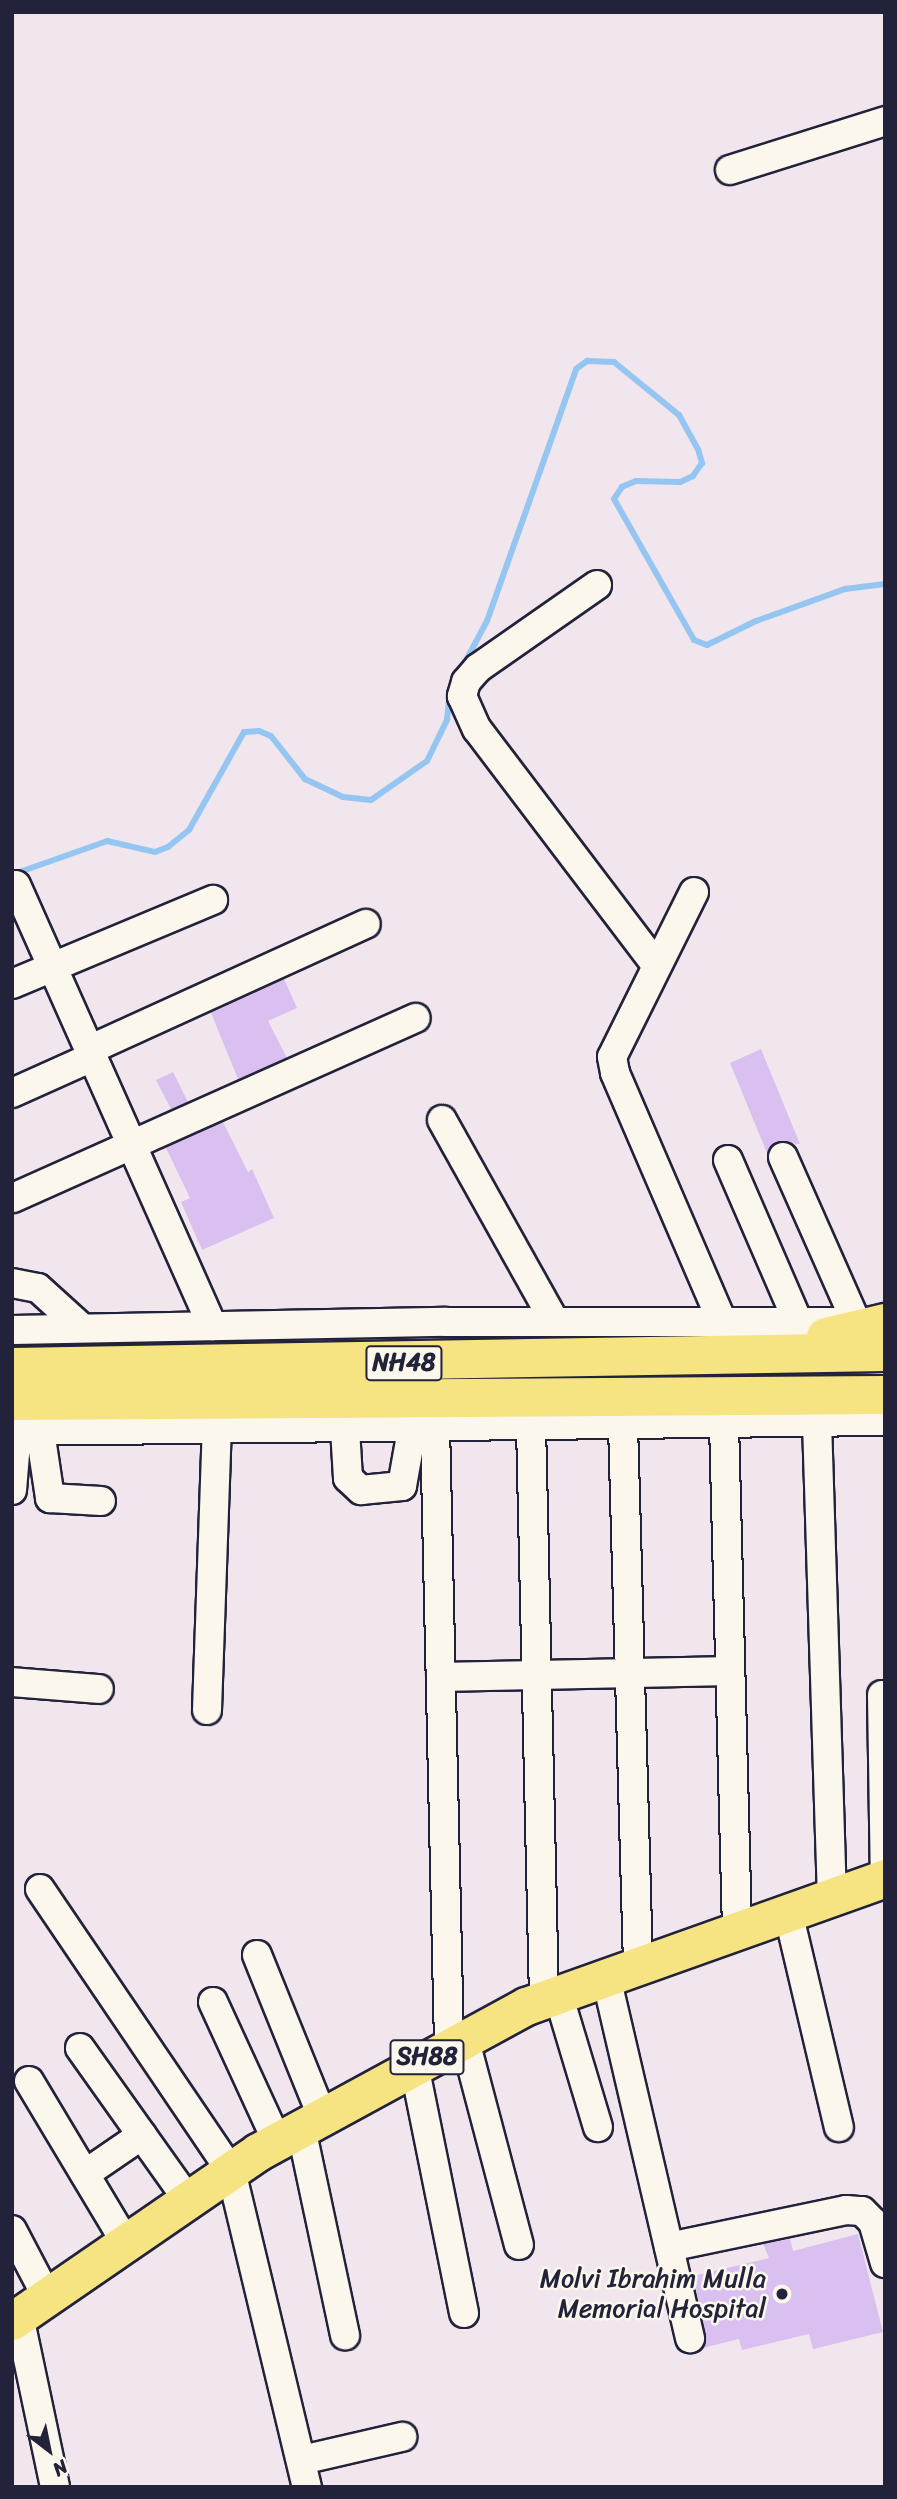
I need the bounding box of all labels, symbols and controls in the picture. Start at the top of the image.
road number: NH48 [364,1343,444,1384]
road number: SH88 [388,2036,466,2078]
place label: Molvi Ibrahim Mulla Memorial Hospital [539,2263,766,2324]
marker: Molvi Ibrahim Mulla Memorial Hospital [772,2284,792,2304]
north arrow [14,2415,84,2485]
text: N [46,2451,75,2486]

